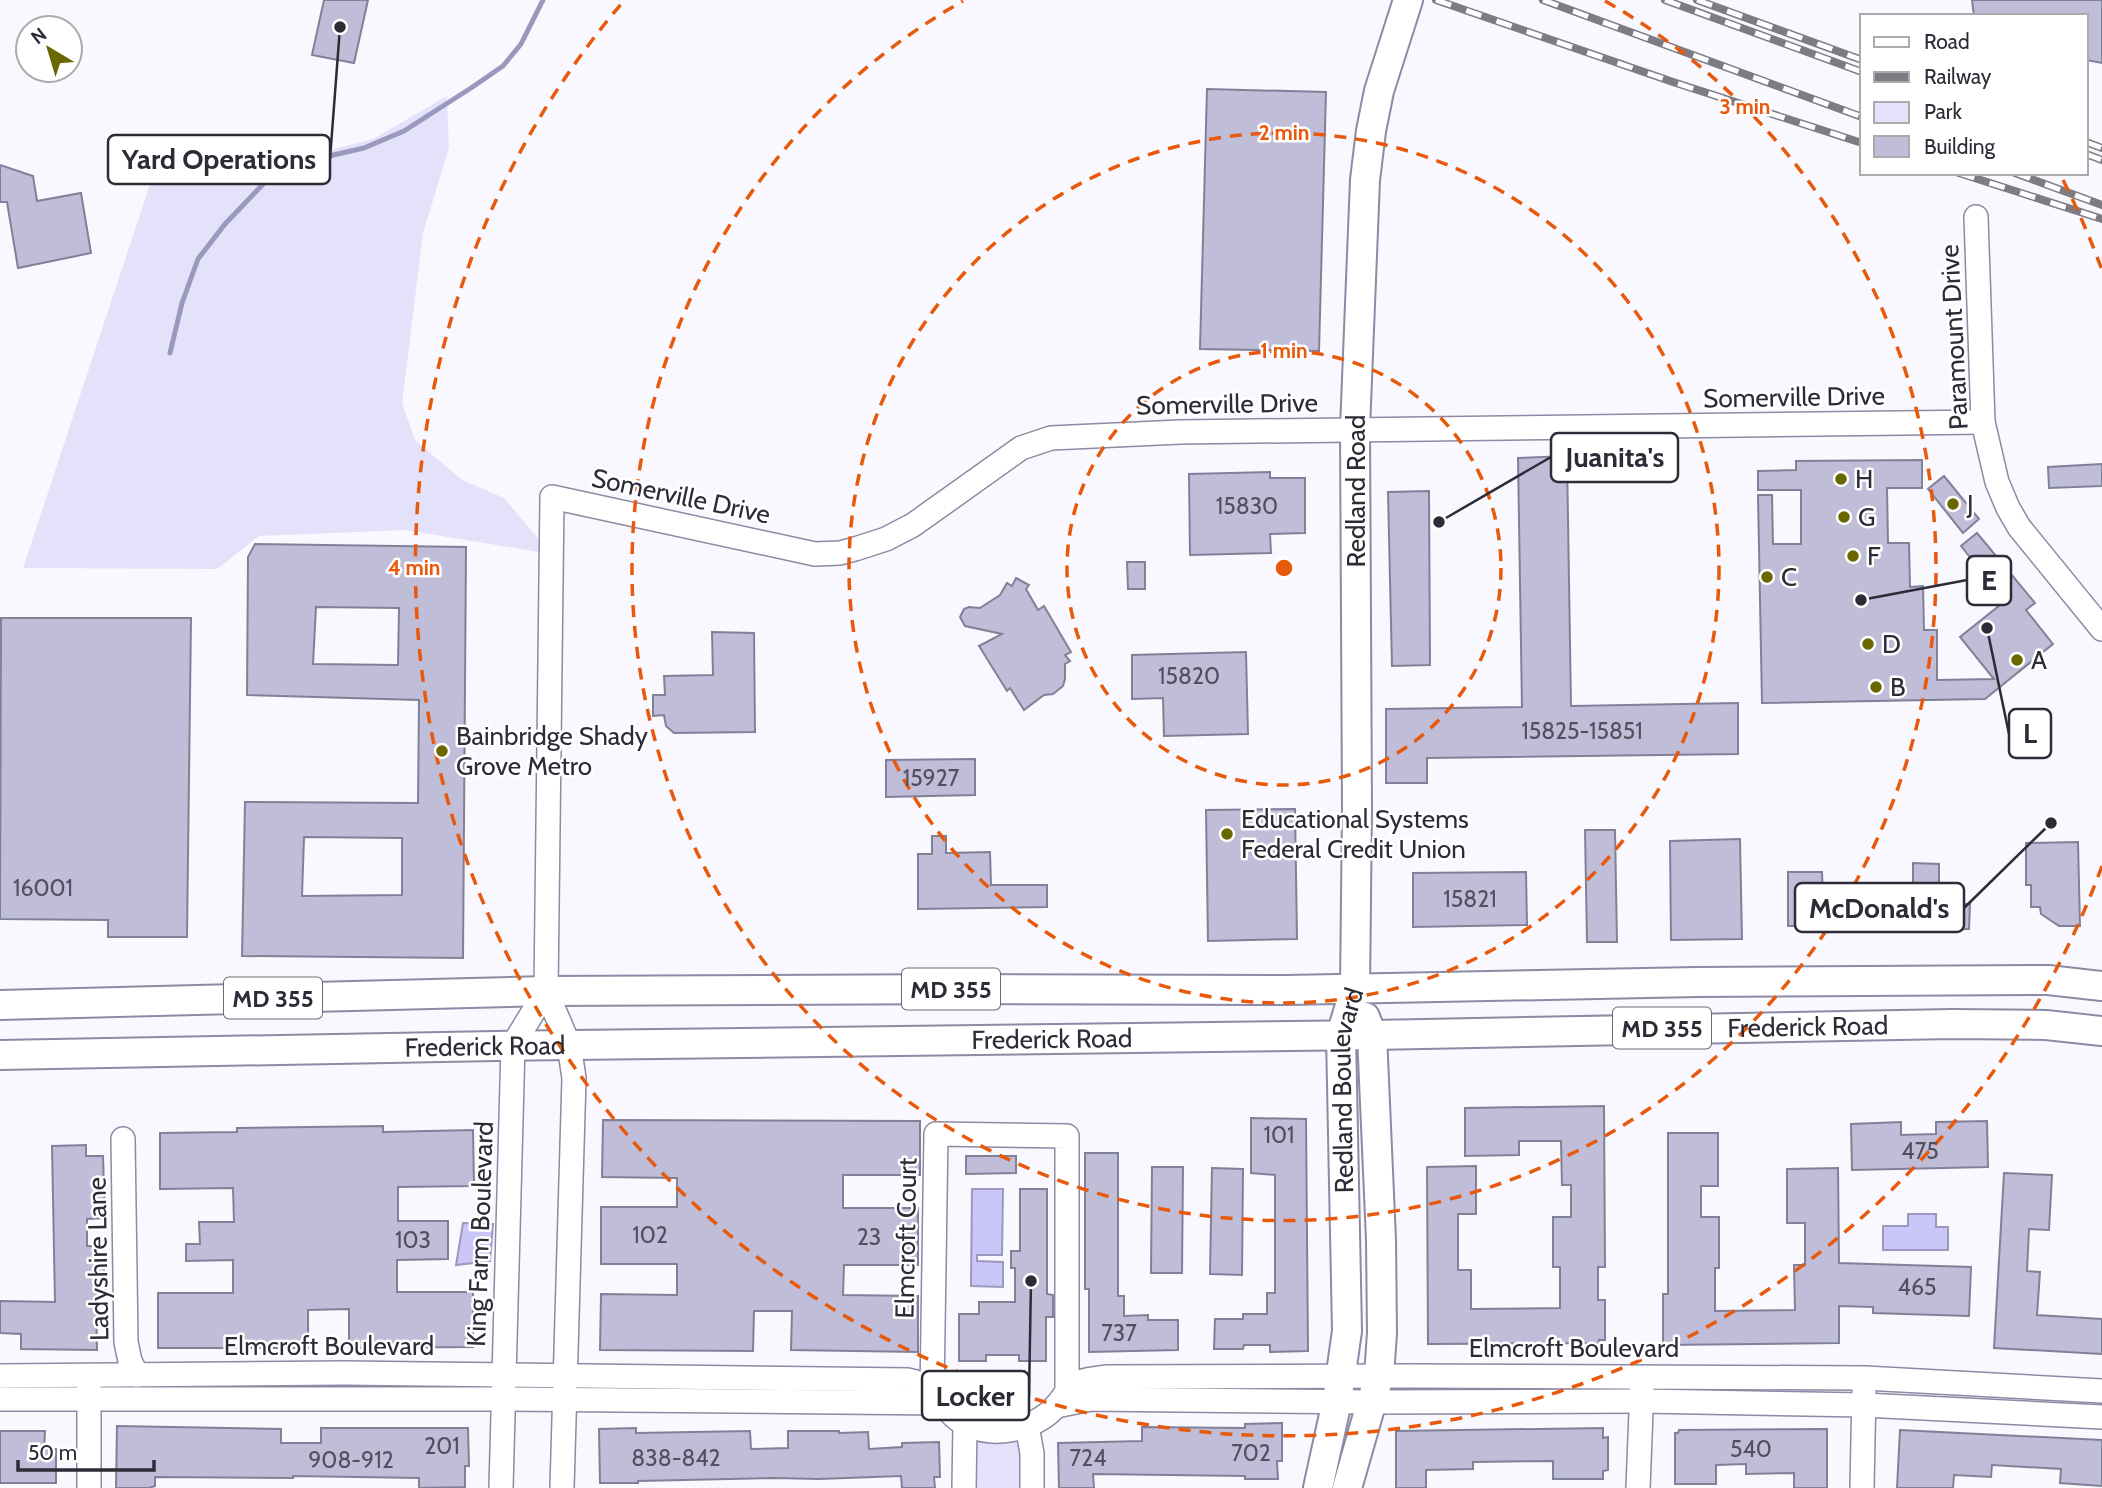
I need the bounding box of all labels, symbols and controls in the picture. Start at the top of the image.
north arrow [14,14,84,84]
legend [1860,14,2088,175]
text: N [26,23,51,49]
text: Road [1924,29,1970,54]
text: Railway [1924,64,1992,89]
text: 3 min [1720,94,1770,119]
text: Park [1924,99,1962,124]
text: 2 min [1259,120,1309,145]
text: Building [1924,134,1996,159]
callout: Yard Operations [108,135,330,184]
text: Yard Operations [121,142,316,176]
street label: Paramount Drive [1933,244,1975,430]
text: 1 min [1260,338,1308,363]
street label: Somerville Drive [1703,379,1885,415]
street label: Somerville Drive [1136,386,1318,422]
street label: Redland Road [1340,415,1372,567]
callout: Juanita's [1551,433,1678,482]
text: Juanita's [1565,440,1665,474]
street label: Somerville Drive [589,461,773,531]
place label: H [1855,463,1873,495]
marker: H [1833,471,1849,487]
place label: J [1966,488,1974,520]
house number: 15830 [1216,492,1278,520]
marker: J [1945,496,1961,512]
place label: G [1858,501,1875,533]
marker: G [1836,509,1852,525]
place label: F [1867,540,1881,572]
marker: F [1845,548,1861,564]
text: 4 min [388,555,440,580]
centre of rings [1272,556,1296,580]
callout: E [1967,556,2011,605]
place label: C [1781,561,1797,593]
text: E [1981,563,1997,597]
marker: C [1759,569,1775,585]
place label: D [1882,628,1901,660]
marker: D [1860,636,1876,652]
place label: A [2031,644,2047,676]
marker: A [2009,652,2025,668]
house number: 15820 [1158,662,1220,690]
place label: B [1890,671,1906,703]
marker: B [1868,679,1884,695]
callout: L [2009,709,2051,758]
text: L [2023,716,2037,750]
house number: 15825-15851 [1521,717,1643,745]
place label: Bainbridge Shady Grove Metro [456,720,648,782]
marker: Bainbridge Shady Grove Metro [434,743,450,759]
house number: 15927 [903,764,960,792]
place label: Educational Systems Federal Credit Union [1241,803,1469,865]
marker: Educational Systems Federal Credit Union [1219,826,1235,842]
house number: 16001 [13,874,73,902]
callout: McDonald's [1795,883,1964,932]
house number: 15821 [1443,885,1497,913]
text: McDonald's [1809,891,1950,925]
road number: MD 355 [902,968,1000,1009]
road number: MD 355 [224,978,322,1018]
street label: Redland Boulevard [1325,984,1370,1193]
road number: MD 355 [1613,1008,1711,1048]
street label: Frederick Road [1727,1009,1888,1044]
street label: Frederick Road [971,1022,1133,1056]
street label: Frederick Road [404,1029,566,1064]
street label: King Farm Boulevard [460,1121,500,1347]
house number: 101 [1263,1121,1295,1149]
house number: 475 [1901,1137,1939,1165]
street label: Elmcroft Court [889,1157,923,1319]
street label: Ladyshire Lane [81,1177,115,1341]
house number: 102 [632,1221,668,1249]
house number: 23 [857,1223,881,1251]
house number: 103 [395,1226,431,1254]
house number: 465 [1898,1273,1936,1301]
house number: 737 [1101,1319,1137,1347]
street label: Elmcroft Boulevard [224,1330,434,1362]
street label: Elmcroft Boulevard [1469,1332,1679,1364]
callout: Locker [922,1371,1029,1420]
text: Locker [935,1379,1015,1413]
scale bar [18,1428,154,1472]
house number: 201 [424,1432,460,1460]
house number: 540 [1730,1435,1772,1463]
house number: 702 [1231,1439,1271,1467]
text: 50 m [28,1440,77,1465]
house number: 838-842 [631,1444,721,1472]
house number: 724 [1070,1444,1106,1472]
house number: 908-912 [308,1446,394,1474]

